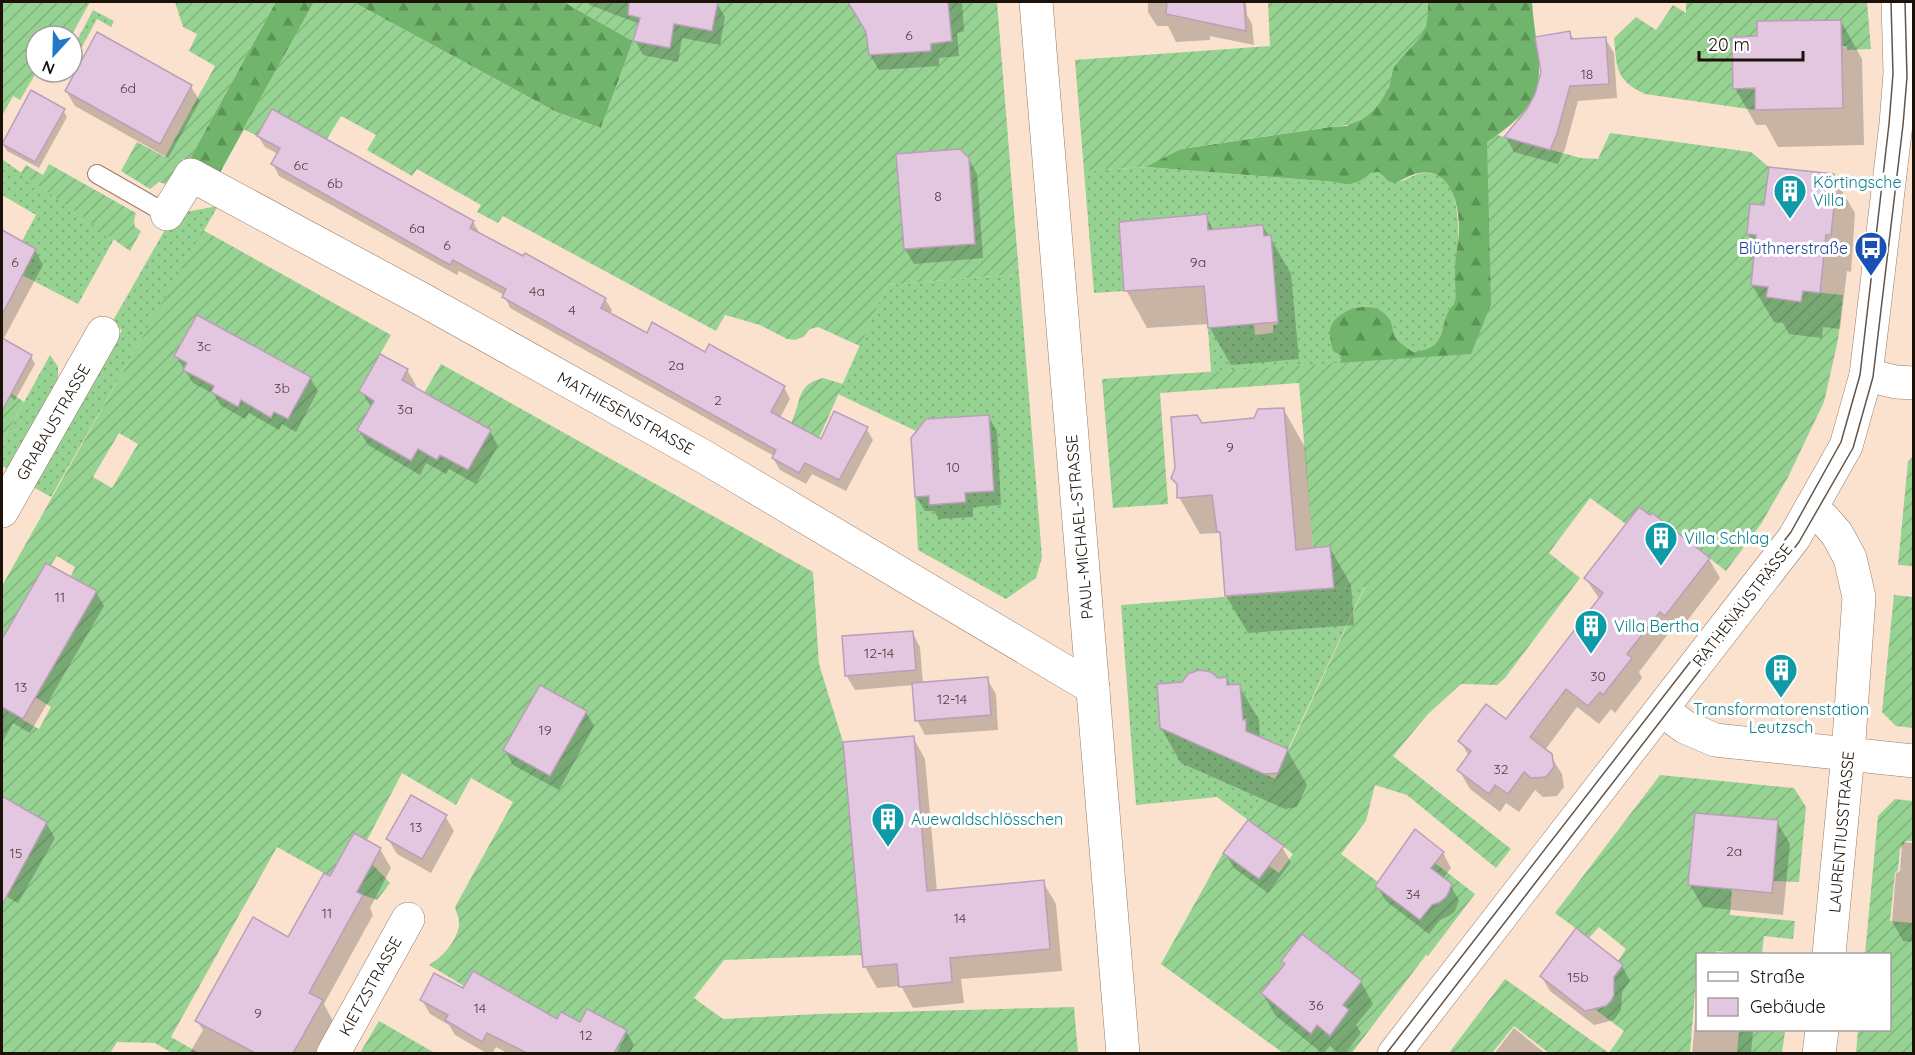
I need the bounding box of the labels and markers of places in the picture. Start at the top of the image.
place label: Körtingsche Villa [1813,172,1901,210]
building icon: Körtingsche Villa [1772,173,1808,220]
bus stop icon: Blüthnerstraße [1853,230,1889,277]
place label: Blüthnerstraße [1739,238,1848,258]
building icon: Villa Schlag [1643,520,1679,567]
place label: Villa Schlag [1684,528,1769,548]
building icon: Villa Bertha [1573,608,1609,655]
place label: Villa Bertha [1614,616,1699,636]
building icon: Transformatorenstation Leutzsch [1763,652,1799,699]
place label: Transformatorenstation Leutzsch [1693,699,1869,737]
building icon: Auewaldschlösschen [870,801,906,848]
place label: Auewaldschlösschen [911,809,1063,829]

